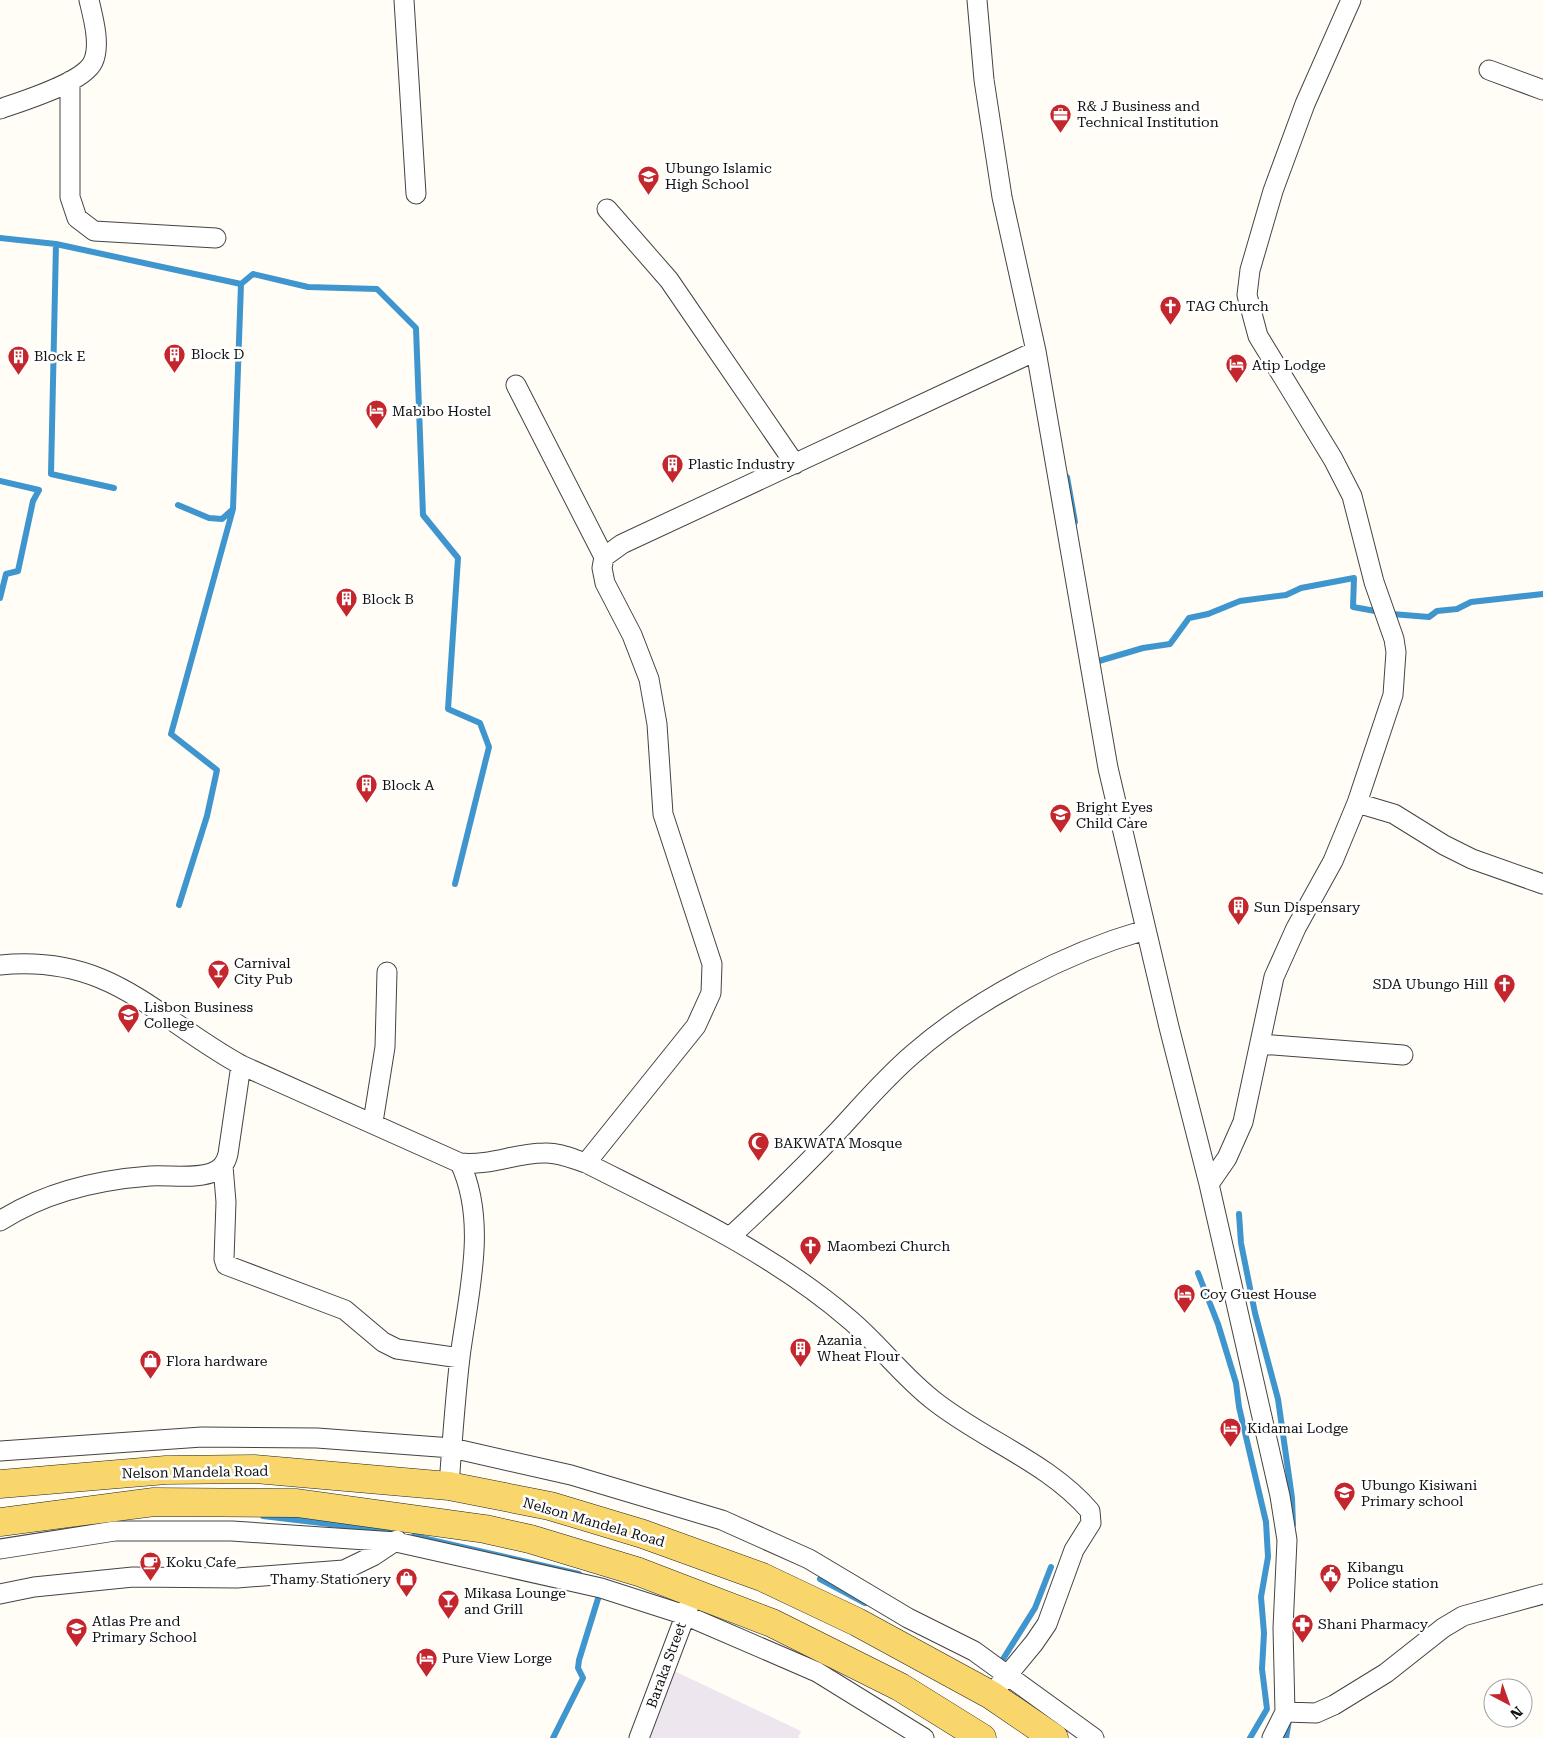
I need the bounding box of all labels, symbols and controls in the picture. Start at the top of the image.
place label: R& J Business and Technical Institution [1077,98,1219,130]
office icon: R& J Business and Technical Institution [1049,102,1073,133]
place label: Ubungo Islamic High School [665,160,772,192]
school or university icon: Ubungo Islamic High School [637,164,661,195]
church icon: TAG Church [1158,294,1182,325]
place label: TAG Church [1186,298,1269,314]
building icon: Block D [163,342,187,373]
building icon: Block E [6,344,30,375]
place label: Block D [191,346,245,362]
place label: Block E [34,348,86,364]
hotel icon: Atip Lodge [1224,353,1248,384]
place label: Atip Lodge [1252,357,1326,373]
hotel icon: Mabibo Hostel [364,399,388,430]
place label: Mabibo Hostel [392,403,492,419]
building icon: Plastic Industry [660,452,684,483]
place label: Plastic Industry [688,456,795,472]
building icon: Block B [334,587,358,618]
place label: Block B [362,591,414,607]
building icon: Block A [354,773,378,804]
place label: Block A [382,777,435,793]
place label: Bright Eyes Child Care [1076,799,1153,831]
school or university icon: Bright Eyes Child Care [1048,803,1072,834]
building icon: Sun Dispensary [1226,895,1250,926]
place label: Sun Dispensary [1254,899,1361,915]
place label: Carnival City Pub [234,955,293,987]
bar icon: Carnival City Pub [206,959,230,990]
church icon: SDA Ubungo Hill [1492,972,1516,1003]
place label: SDA Ubungo Hill [1373,976,1489,992]
place label: Lisbon Business College [144,999,253,1031]
school or university icon: Lisbon Business College [116,1003,140,1034]
mosque icon: BAKWATA Mosque [746,1131,770,1162]
place label: BAKWATA Mosque [774,1135,902,1151]
church icon: Maombezi Church [799,1234,823,1265]
place label: Maombezi Church [827,1238,950,1254]
hotel icon: Coy Guest House [1172,1282,1196,1313]
place label: Coy Guest House [1200,1286,1317,1302]
place label: Azania Wheat Flour [817,1332,900,1364]
building icon: Azania Wheat Flour [789,1336,813,1367]
shop icon: Flora hardware [138,1349,162,1380]
place label: Flora hardware [166,1353,268,1369]
hotel icon: Kidamai Lodge [1219,1416,1243,1447]
place label: Kidamai Lodge [1247,1420,1348,1436]
street label: Nelson Mandela Road [121,1463,269,1481]
place label: Ubungo Kisiwani Primary school [1361,1477,1478,1509]
school or university icon: Ubungo Kisiwani Primary school [1333,1481,1357,1512]
street label: Nelson Mandela Road [521,1494,667,1550]
cafe icon: Koku Cafe [138,1550,162,1581]
place label: Koku Cafe [166,1554,237,1570]
place label: Kibangu Police station [1347,1559,1439,1591]
public building icon: Kibangu Police station [1319,1563,1343,1594]
shop icon: Thamy Stationery [395,1567,419,1598]
place label: Thamy Stationery [270,1571,392,1587]
place label: Mikasa Lounge and Grill [464,1585,566,1617]
bar icon: Mikasa Lounge and Grill [436,1589,460,1620]
pharmacy icon: Shani Pharmacy [1290,1612,1314,1643]
place label: Atlas Pre and Primary School [92,1613,197,1645]
place label: Shani Pharmacy [1318,1616,1429,1632]
school or university icon: Atlas Pre and Primary School [64,1617,88,1648]
street label: Baraka Street [643,1620,689,1710]
hotel icon: Pure View Lorge [414,1646,438,1677]
place label: Pure View Lorge [442,1650,552,1666]
north arrow [1483,1678,1533,1728]
text: N [1507,1703,1526,1723]

